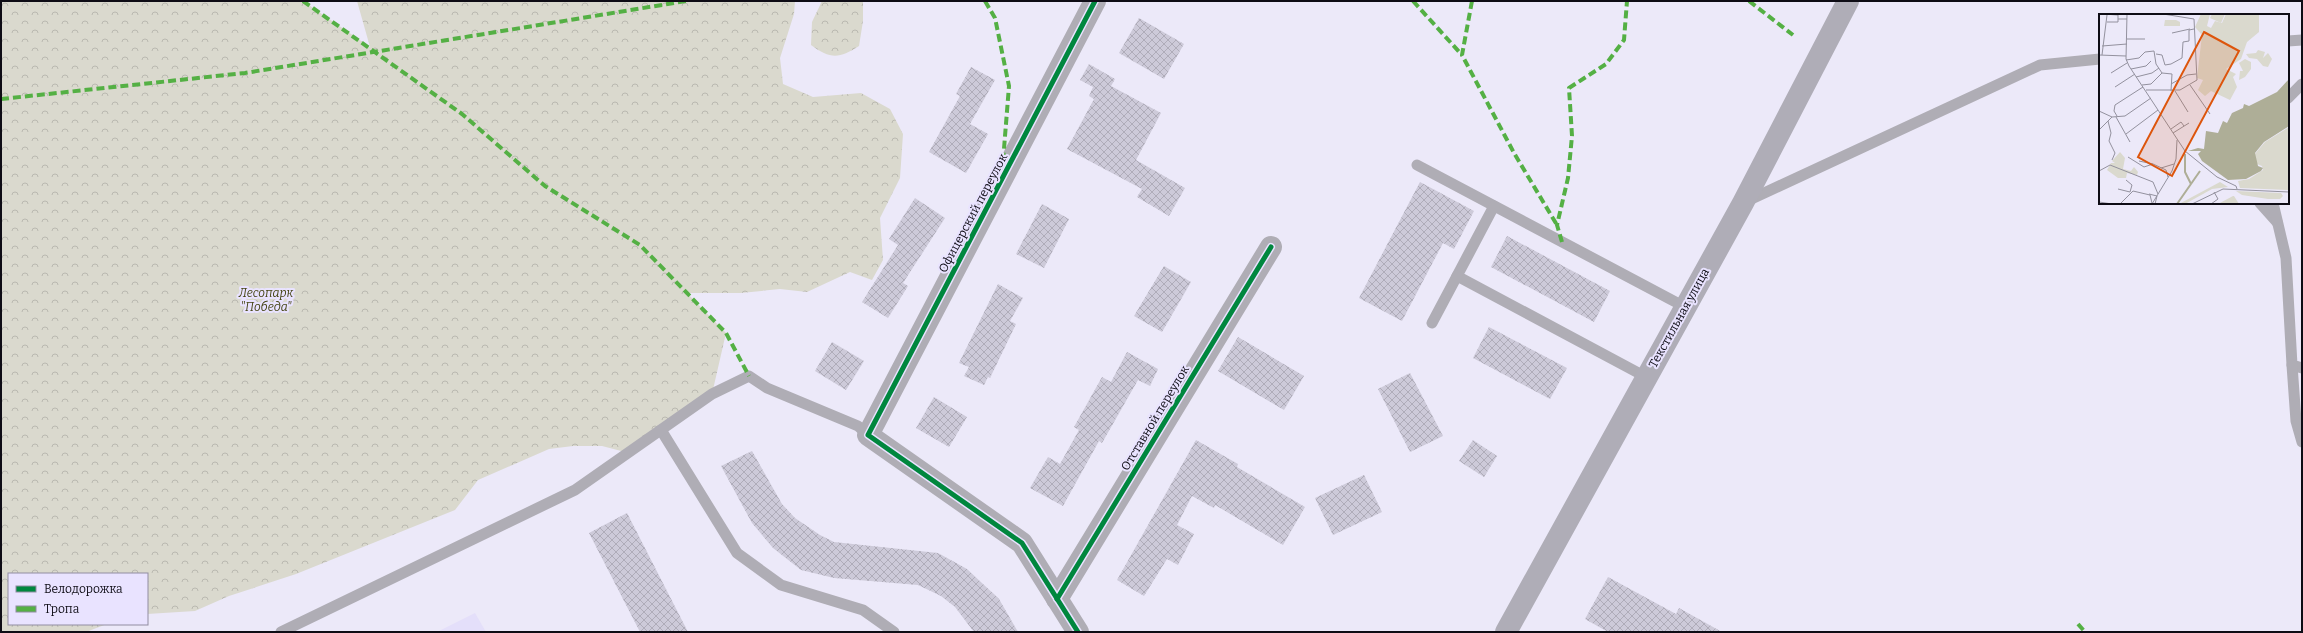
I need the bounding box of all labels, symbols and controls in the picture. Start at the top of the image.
inset map [2099,14,2289,204]
street label: Офицерский переулок [936,151,1010,275]
street label: Текстильная улица [1646,265,1712,370]
park label: Лесопарк "Победа" [238,286,294,314]
street label: Отставной переулок [1118,363,1192,473]
legend [8,573,148,625]
text: Велодорожка [44,582,123,596]
text: Тропа [44,602,80,616]

